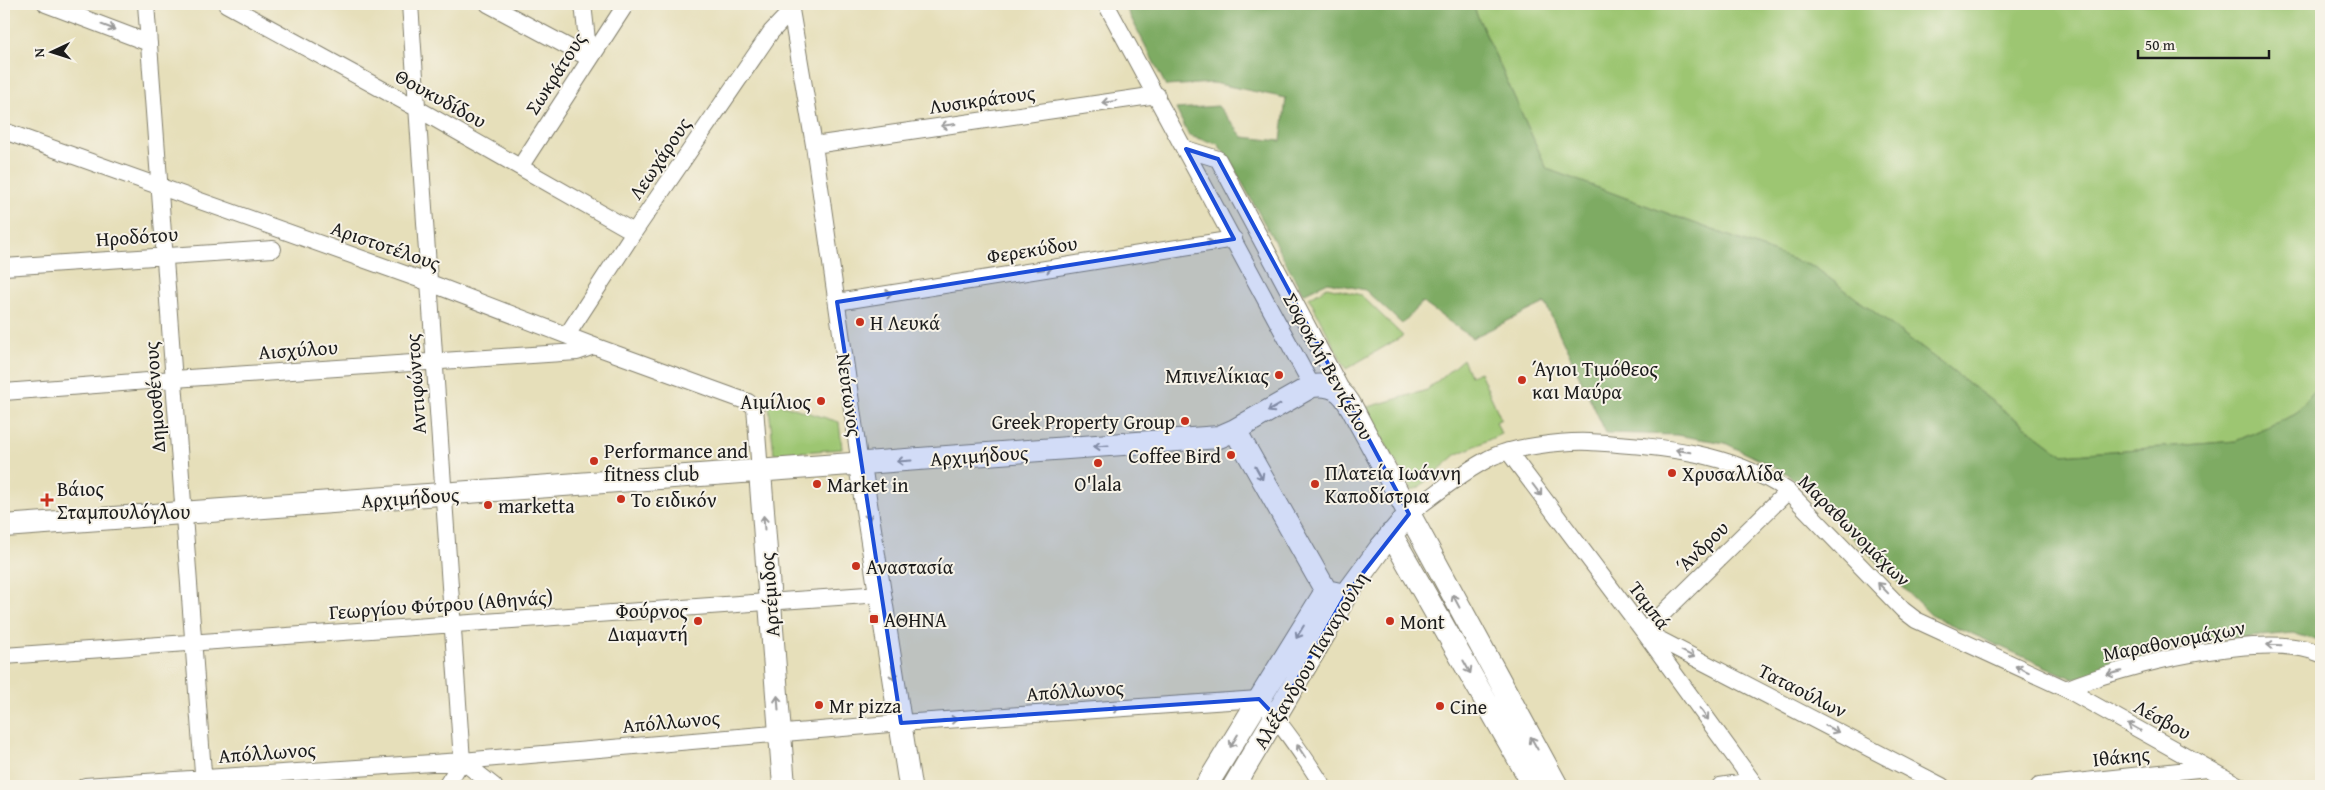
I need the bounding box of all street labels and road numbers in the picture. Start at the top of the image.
street label: Σωκράτους [517,26,593,120]
street label: Θουκυδίδου [390,61,492,135]
street label: Λυσικράτους [927,77,1037,121]
street label: Λεωχάρους [621,111,698,205]
street label: Αριστοτέλους [328,213,445,277]
street label: Ηροδότου [95,219,179,253]
street label: Φερεκύδου [985,228,1079,270]
street label: Σοφοκλή Βενιζέλου [1276,287,1382,445]
street label: Αισχύλου [257,332,339,366]
street label: Αντιφώντος [397,332,433,435]
street label: Δημοσθένους [136,340,172,454]
street label: Νεύτωνος [830,351,870,439]
street label: Αρχιμήδους [929,437,1030,473]
street label: Μαραθωνομάχων [1792,467,1918,593]
street label: Αρχιμήδους [360,479,461,515]
street label: Άνδρου [1669,514,1735,578]
street label: Αρτέμιδος [752,551,786,638]
street label: Αλέξανδρου Παναγούλη [1245,566,1375,754]
street label: Ταμπά [1622,575,1678,635]
street label: Γεωργίου Φύτρου (Αθηνάς) [328,582,554,626]
street label: Μαραθονομάχων [2100,612,2248,668]
street label: Ταταούλων [1754,655,1852,725]
street label: Απόλλωνος [1025,672,1125,708]
street label: Λέσβου [2129,691,2197,747]
street label: Απόλλωνος [621,702,721,740]
street label: Απόλλωνος [217,734,317,770]
street label: Ιθάκης [2091,739,2152,773]

